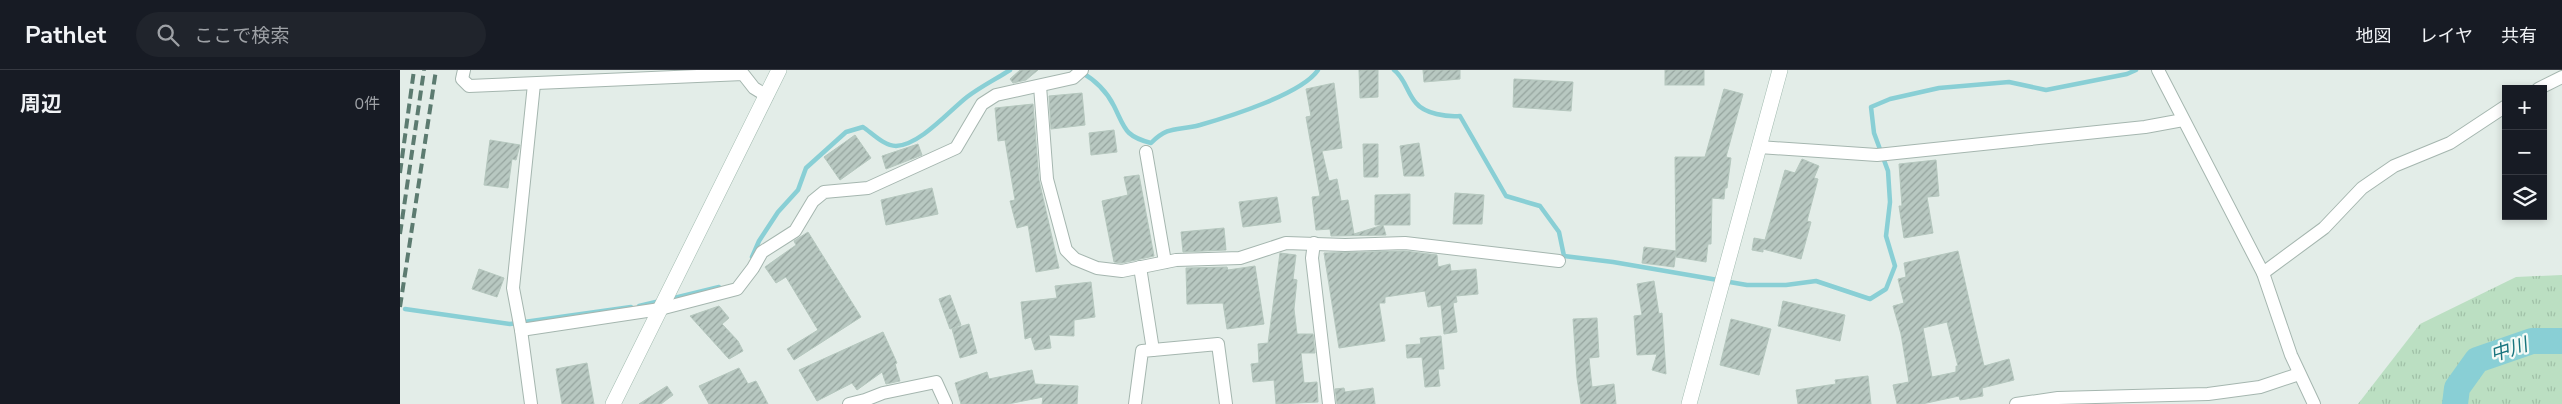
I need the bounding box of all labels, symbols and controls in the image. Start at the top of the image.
search box [136,12,486,57]
text: Pathlet [25,19,106,51]
icon: search [154,21,182,49]
text: ここで検索 [194,23,289,49]
text: 地図 [2356,24,2392,48]
text: レイヤ [2420,24,2473,48]
text: 共有 [2501,24,2537,48]
map controls [2502,85,2547,220]
button: + [2502,85,2547,130]
text: 周辺 [20,90,62,118]
text: 0件 [354,93,380,115]
button: − [2502,130,2547,175]
button: layers [2502,175,2547,220]
water label: 中川 [2487,331,2533,368]

